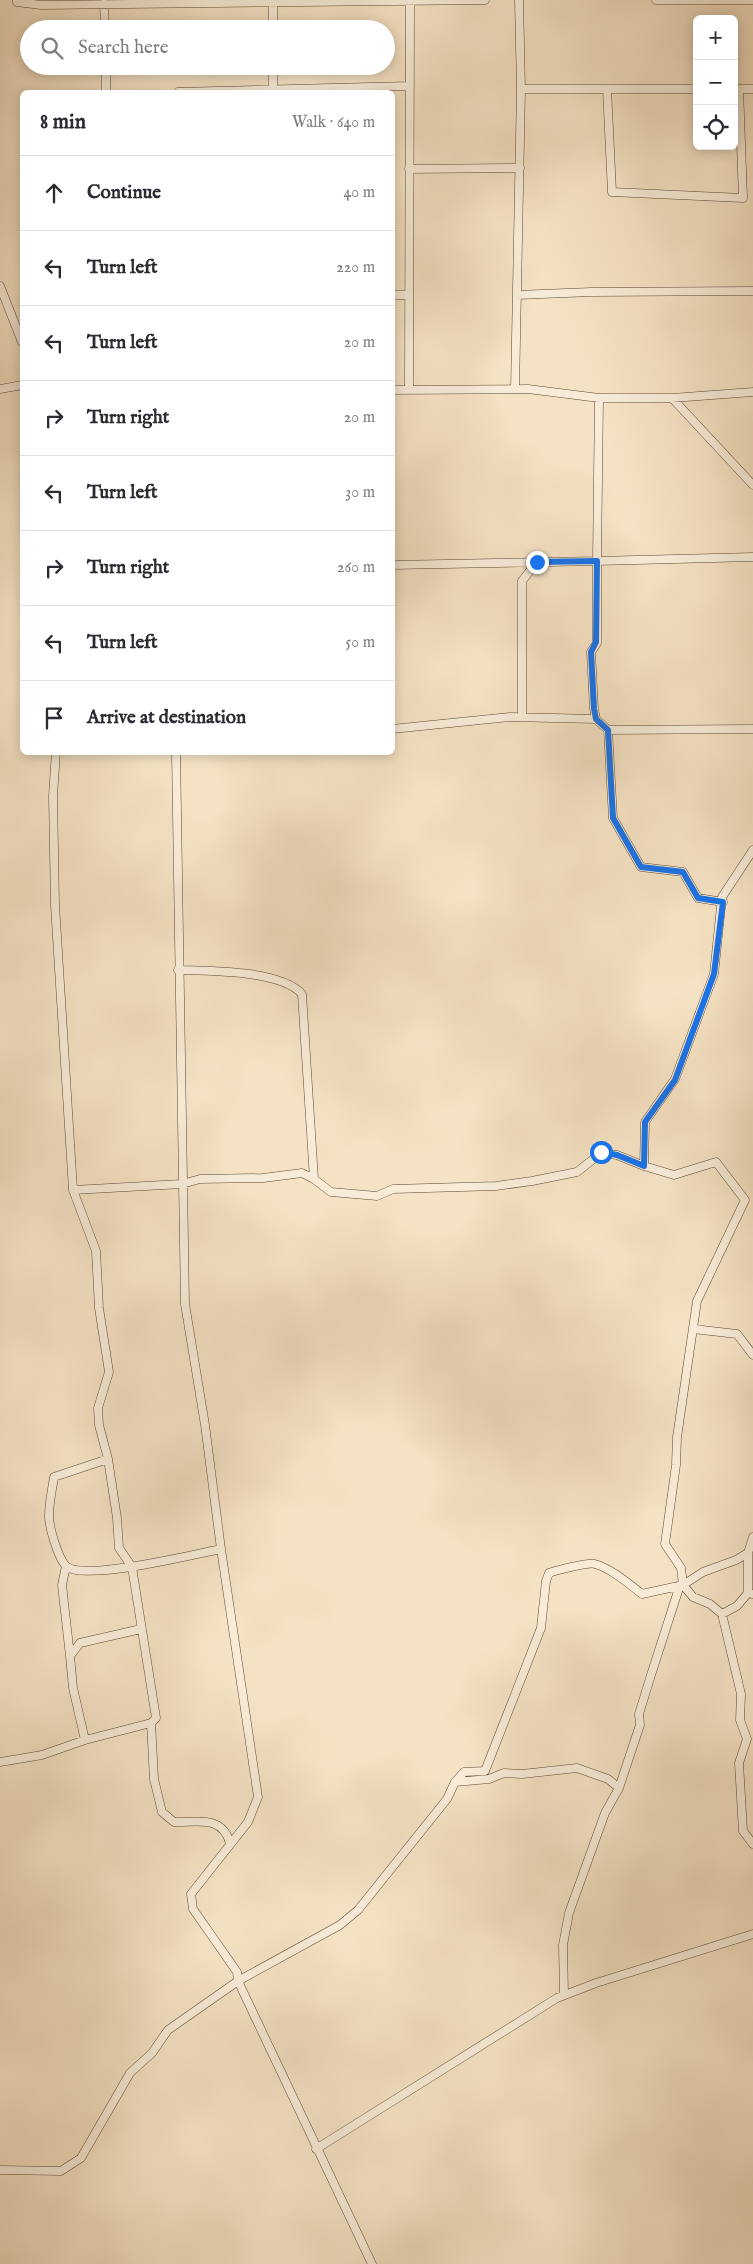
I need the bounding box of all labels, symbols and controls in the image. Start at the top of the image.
map controls [693,15,738,150]
button: + [693,15,738,60]
search box [20,20,395,75]
icon: search [38,34,66,62]
text: Search here [78,36,169,60]
button: − [693,60,738,105]
button: locate [693,105,738,150]
text: 8 min [40,109,86,136]
text: Walk · 640 m [292,113,375,133]
icon: ahead [40,179,68,207]
text: Continue [87,181,161,205]
text: 40 m [343,183,375,203]
icon: left [40,254,68,282]
text: Turn left [87,256,158,280]
text: 220 m [336,258,375,278]
icon: left [40,329,68,357]
text: Turn left [87,331,158,355]
text: 20 m [344,333,375,353]
icon: right [40,404,68,432]
text: Turn right [87,406,169,430]
text: 20 m [344,408,375,428]
icon: left [40,479,68,507]
text: Turn left [87,481,158,505]
text: 30 m [345,483,375,503]
route end [526,551,549,574]
icon: right [40,554,68,582]
text: Turn right [87,556,169,580]
text: 260 m [337,558,375,578]
icon: left [40,629,68,657]
text: Turn left [87,631,158,655]
text: 50 m [346,633,375,653]
icon: arrive [40,704,68,732]
text: Arrive at destination [87,706,246,730]
route start [590,1141,613,1164]

